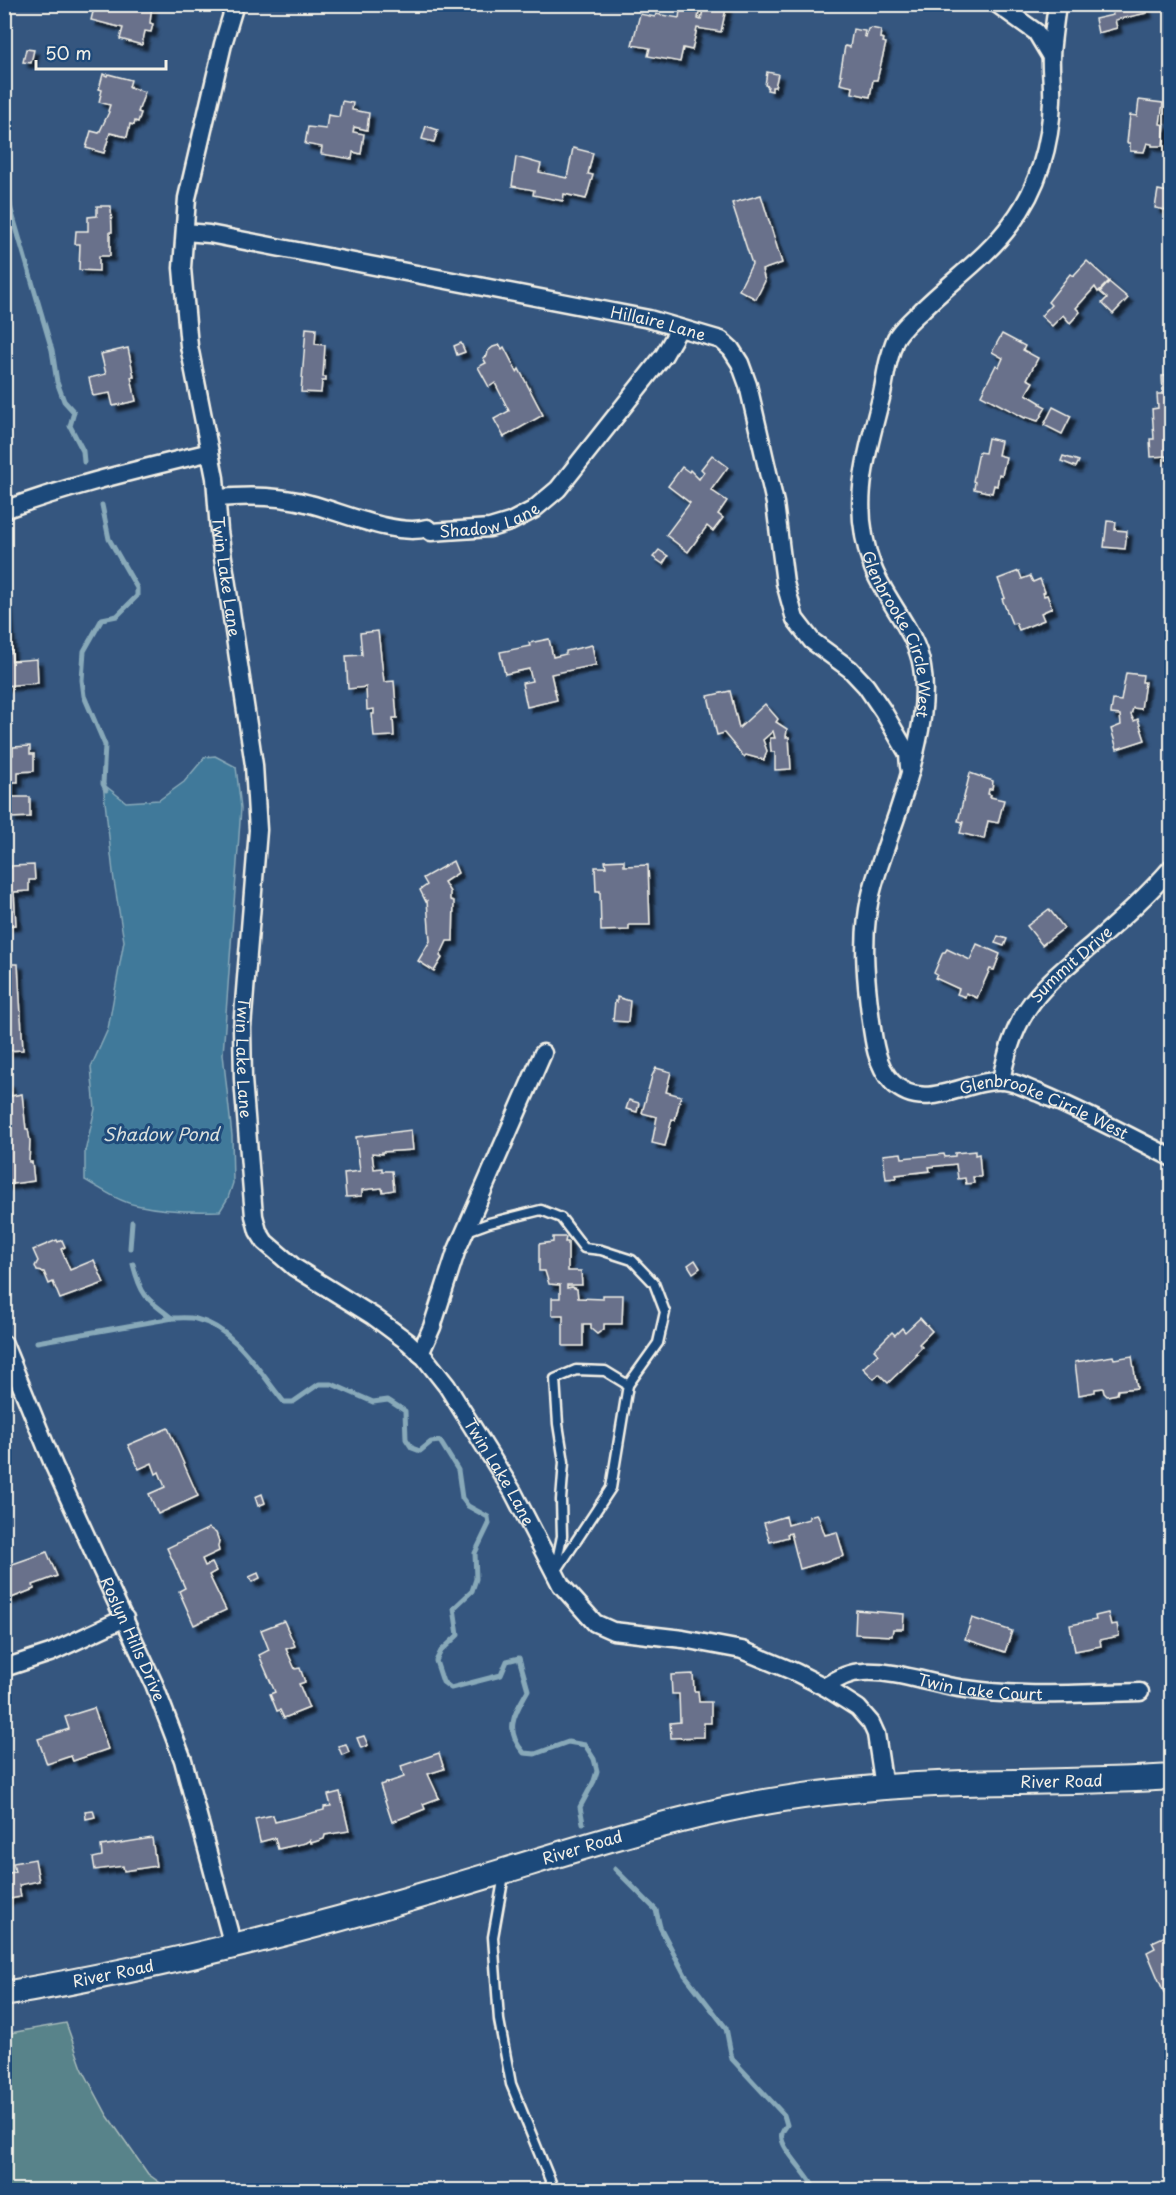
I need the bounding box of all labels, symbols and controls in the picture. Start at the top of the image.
scale bar [36,33,166,71]
text: 50 m [45,39,92,66]
street label: Hillaire Lane [609,299,709,346]
street label: Shadow Lane [438,496,544,542]
street label: Twin Lake Lane [207,515,248,638]
street label: Glenbrooke Circle West [857,547,937,719]
street label: Summit Drive [1023,919,1117,1007]
street label: Twin Lake Lane [231,996,259,1119]
street label: Glenbrooke Circle West [956,1068,1133,1144]
water label: Shadow Pond [103,1120,222,1147]
street label: Twin Lake Lane [459,1413,541,1530]
street label: Roslyn Hills Drive [95,1572,172,1704]
street label: Twin Lake Court [915,1666,1043,1705]
street label: River Road [1020,1767,1103,1793]
street label: River Road [539,1823,625,1870]
street label: River Road [70,1952,156,1992]

